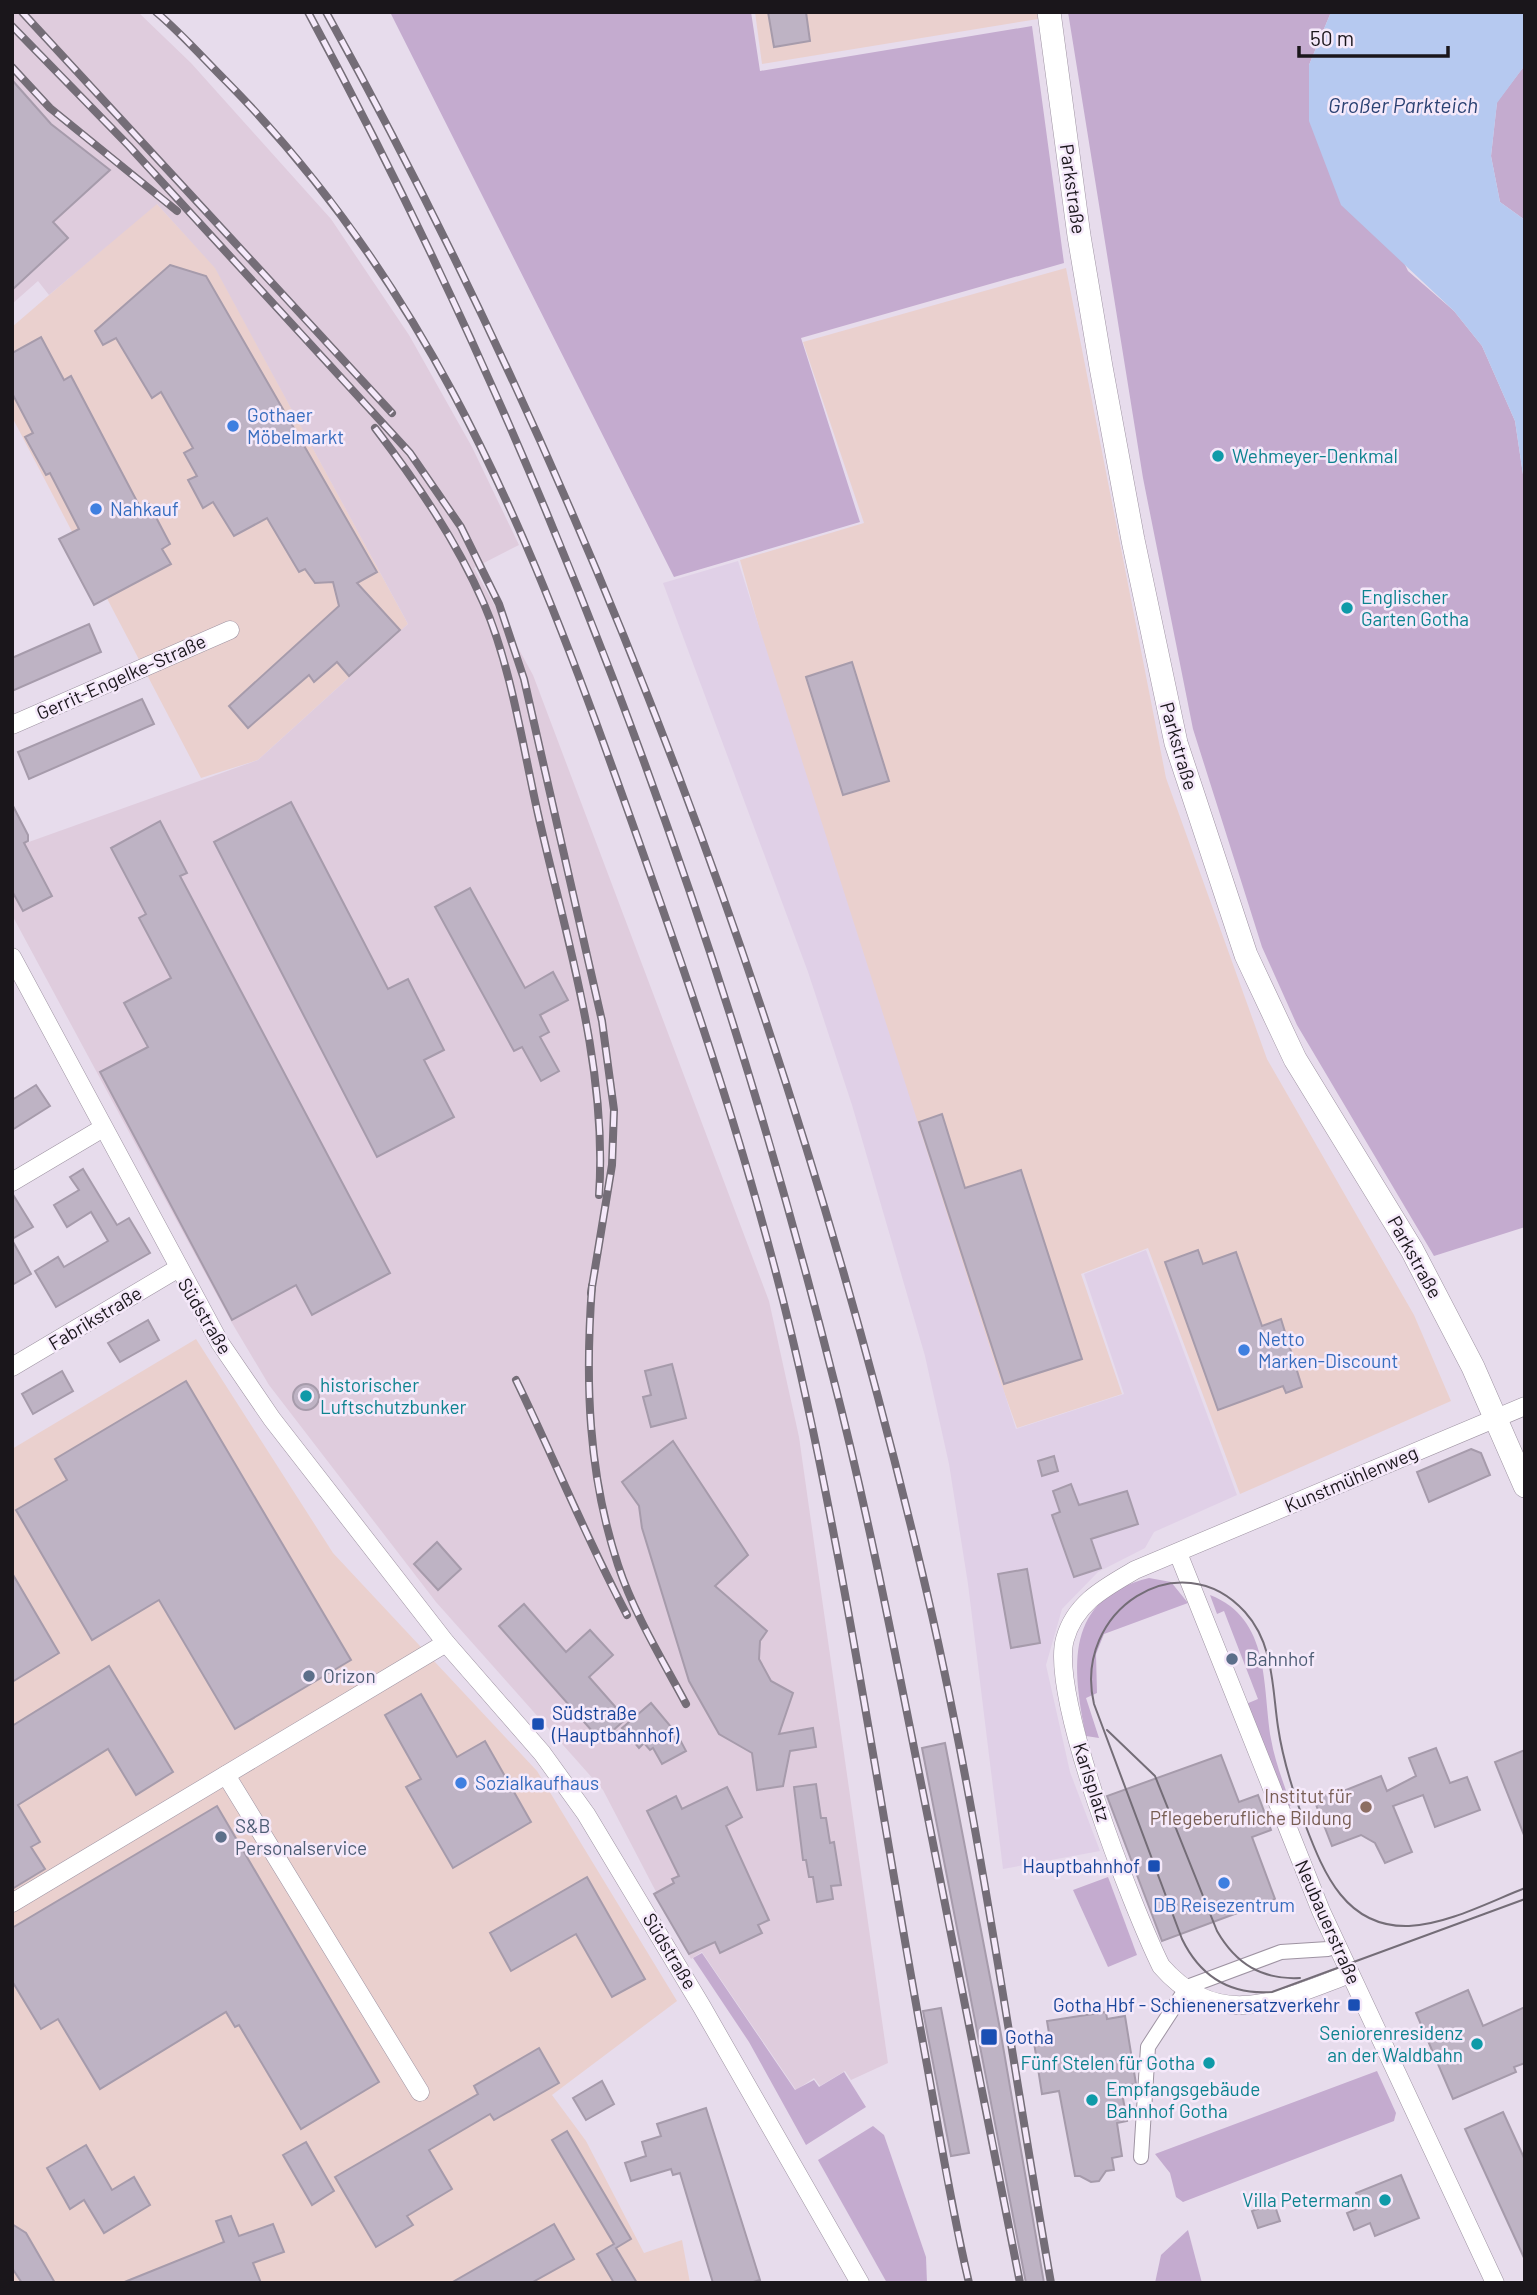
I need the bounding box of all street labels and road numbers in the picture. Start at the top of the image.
street label: Parkstraße [1056,142,1091,235]
street label: Gerrit-Engelke-Straße [33,629,209,724]
street label: Parkstraße [1156,699,1203,793]
street label: Parkstraße [1383,1212,1447,1302]
street label: Südstraße [174,1273,237,1358]
street label: Fabrikstraße [44,1281,146,1354]
street label: Kunstmühlenweg [1281,1440,1421,1517]
street label: Karlsplatz [1069,1739,1116,1824]
street label: Neubauerstraße [1291,1856,1366,1988]
street label: Südstraße [639,1908,702,1993]

